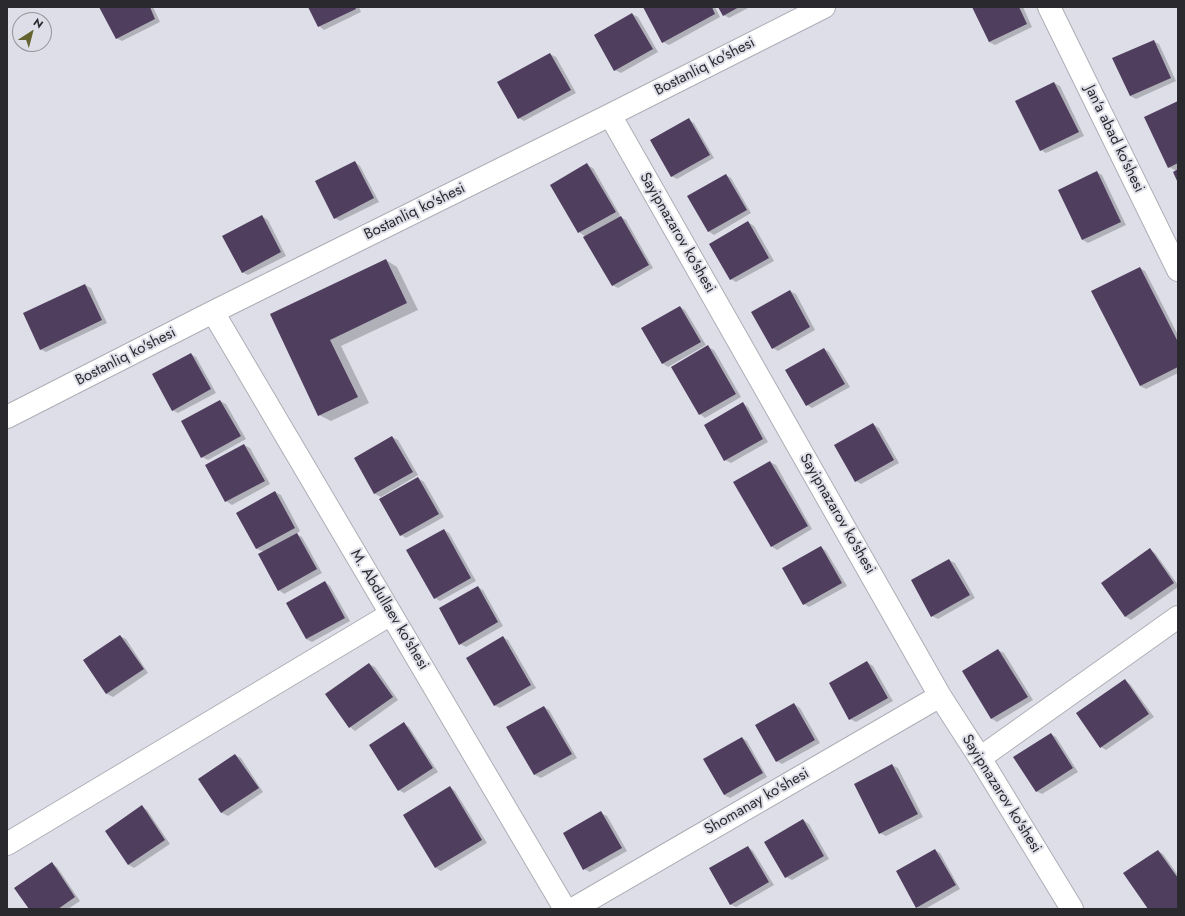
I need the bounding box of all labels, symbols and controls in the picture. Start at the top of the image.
north arrow [12,12,52,52]
text: N [30,14,47,32]
street label: Bostanliq ko'shesi [652,34,758,100]
street label: Jan'a abad ko'shesi [1080,82,1148,196]
street label: Sayipnazarov ko'shesi [635,170,719,296]
street label: Bostanliq ko'shesi [362,180,468,244]
street label: Bostanliq ko'shesi [73,324,179,390]
street label: Sayipnazarov ko'shesi [795,451,879,577]
street label: M. Abdullaev ko'shesi [346,547,432,673]
street label: Sayipnazarov ko'shesi [957,732,1045,856]
street label: Shomanay ko'shesi [701,765,813,839]

